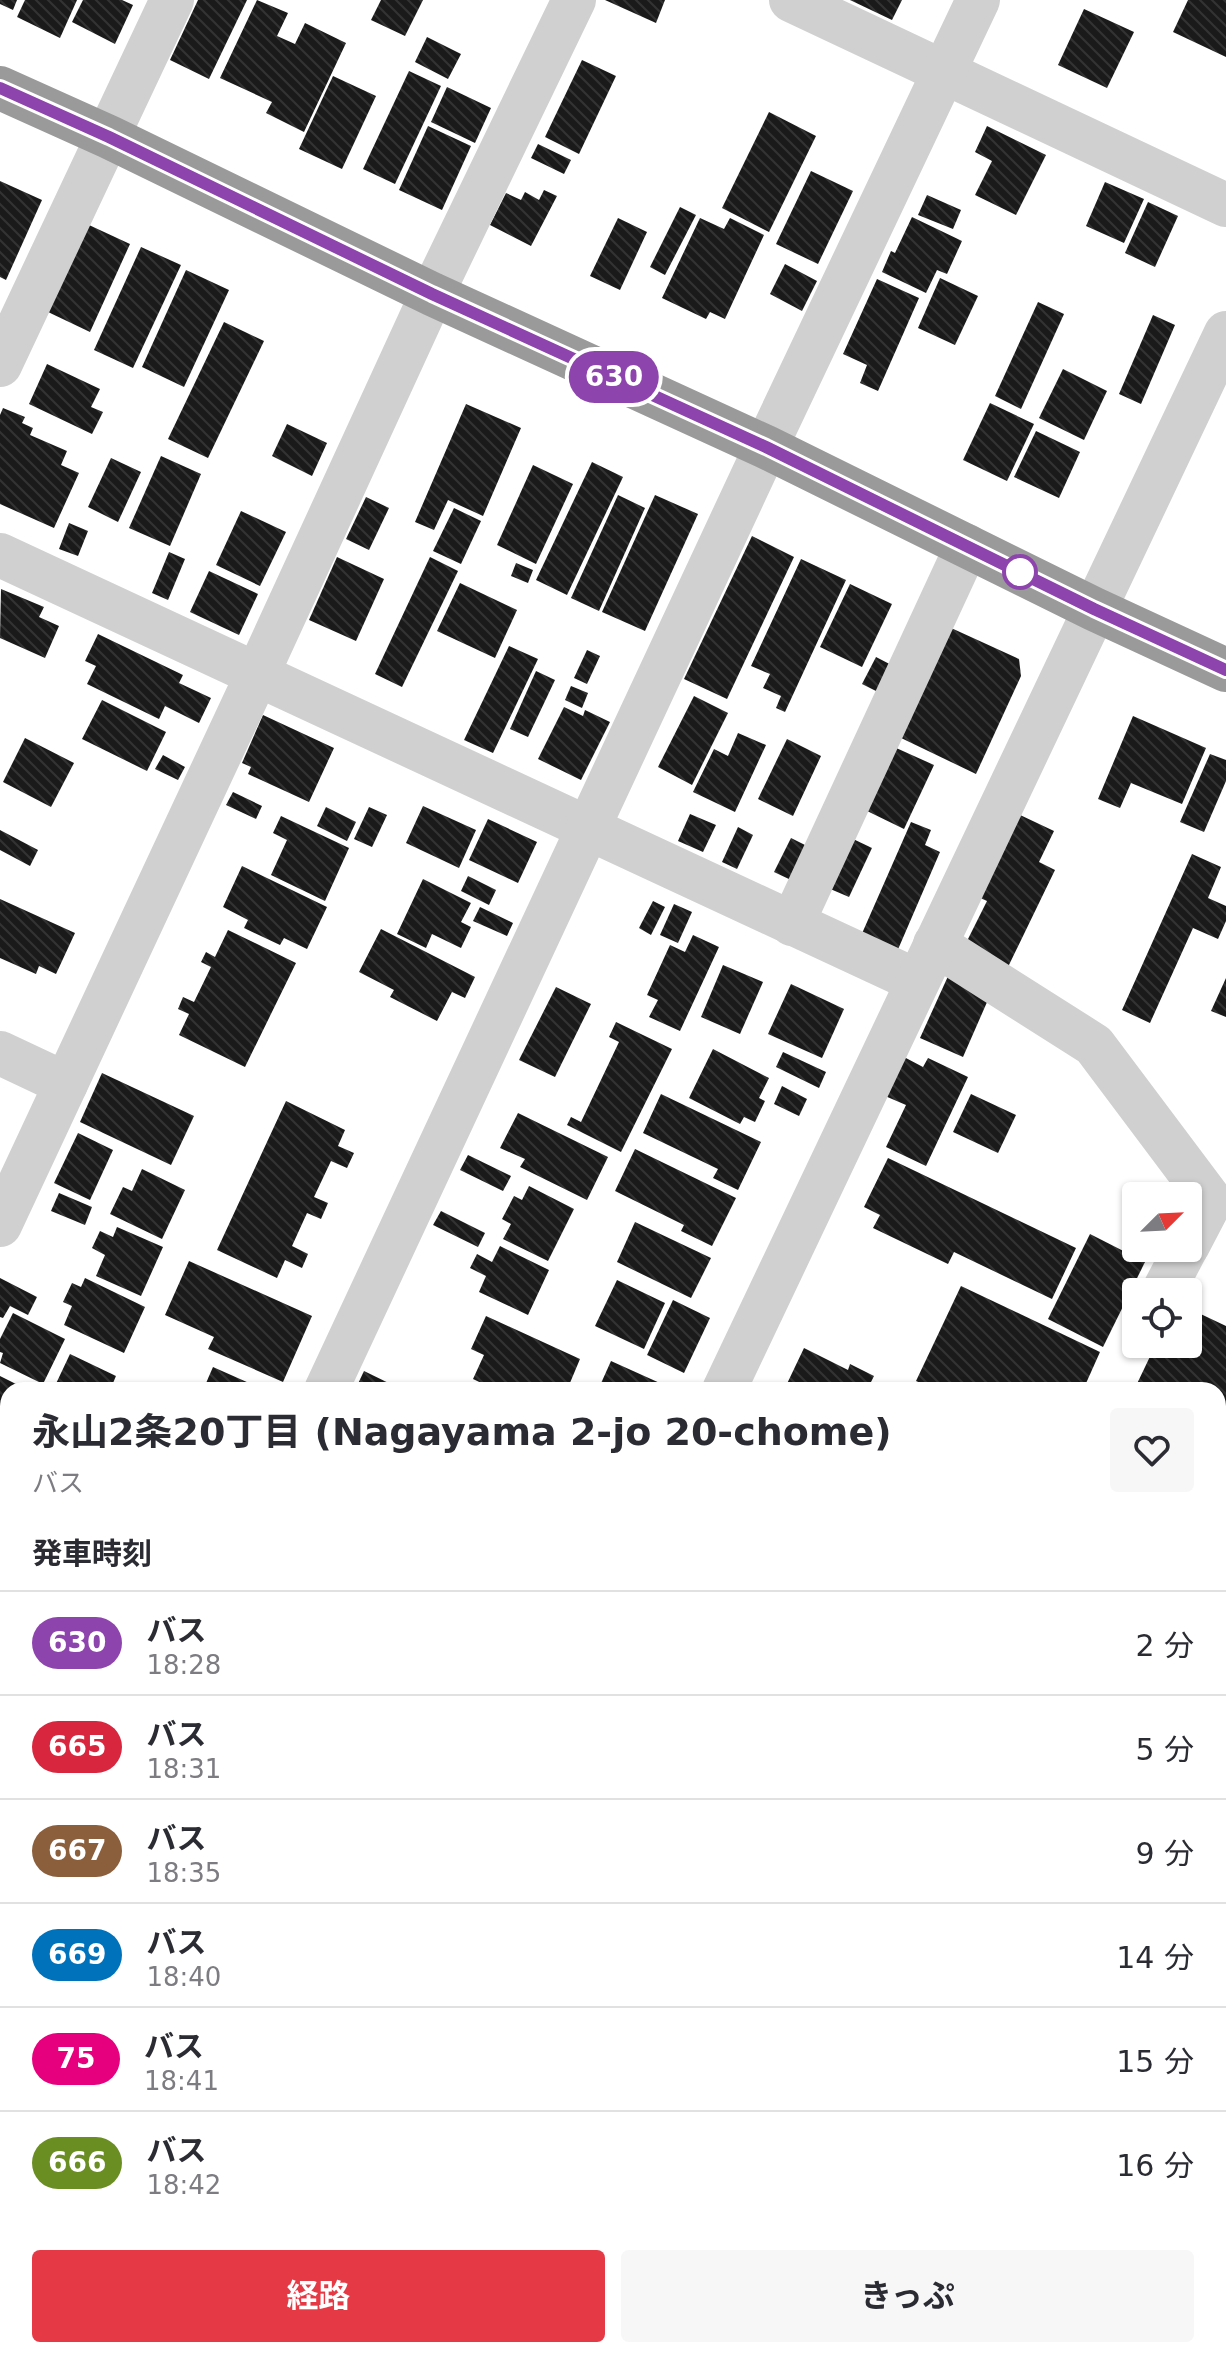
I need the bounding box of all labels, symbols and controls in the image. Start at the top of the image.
line badge: 630 [568,351,660,403]
text: 630 [585,360,643,393]
unlabelled marker [1003,555,1037,589]
north arrow [1122,1182,1202,1262]
map controls [1122,1182,1202,1358]
button: locate [1122,1278,1202,1358]
button: heart [1110,1408,1194,1492]
text: 永山2条20丁目 (Nagayama 2-jo 20-chome) [32,1410,892,1454]
text: バス [32,1468,84,1498]
text: 発車時刻 [32,1536,152,1571]
text: バス [146,1613,206,1648]
text: 630 [48,1626,106,1659]
text: 2 分 [1135,1628,1194,1663]
text: 18:28 [146,1650,221,1680]
text: バス [146,1717,206,1752]
text: 665 [48,1730,106,1763]
text: 5 分 [1135,1732,1194,1767]
text: 18:31 [146,1754,221,1784]
text: バス [146,1821,206,1856]
text: 667 [48,1834,106,1867]
text: 9 分 [1135,1836,1194,1871]
text: 18:35 [146,1858,221,1888]
text: バス [146,1925,206,1960]
text: 669 [48,1938,106,1971]
text: 14 分 [1116,1940,1194,1975]
text: 18:40 [146,1962,221,1992]
text: バス [144,2029,204,2064]
text: 75 [57,2042,95,2075]
text: 15 分 [1116,2044,1194,2079]
text: 18:41 [144,2066,219,2096]
text: バス [146,2133,206,2168]
text: 666 [48,2146,106,2179]
text: 16 分 [1116,2148,1194,2183]
text: 18:42 [146,2170,221,2200]
button: 経路 [32,2250,605,2342]
button: きっぷ [621,2250,1194,2342]

